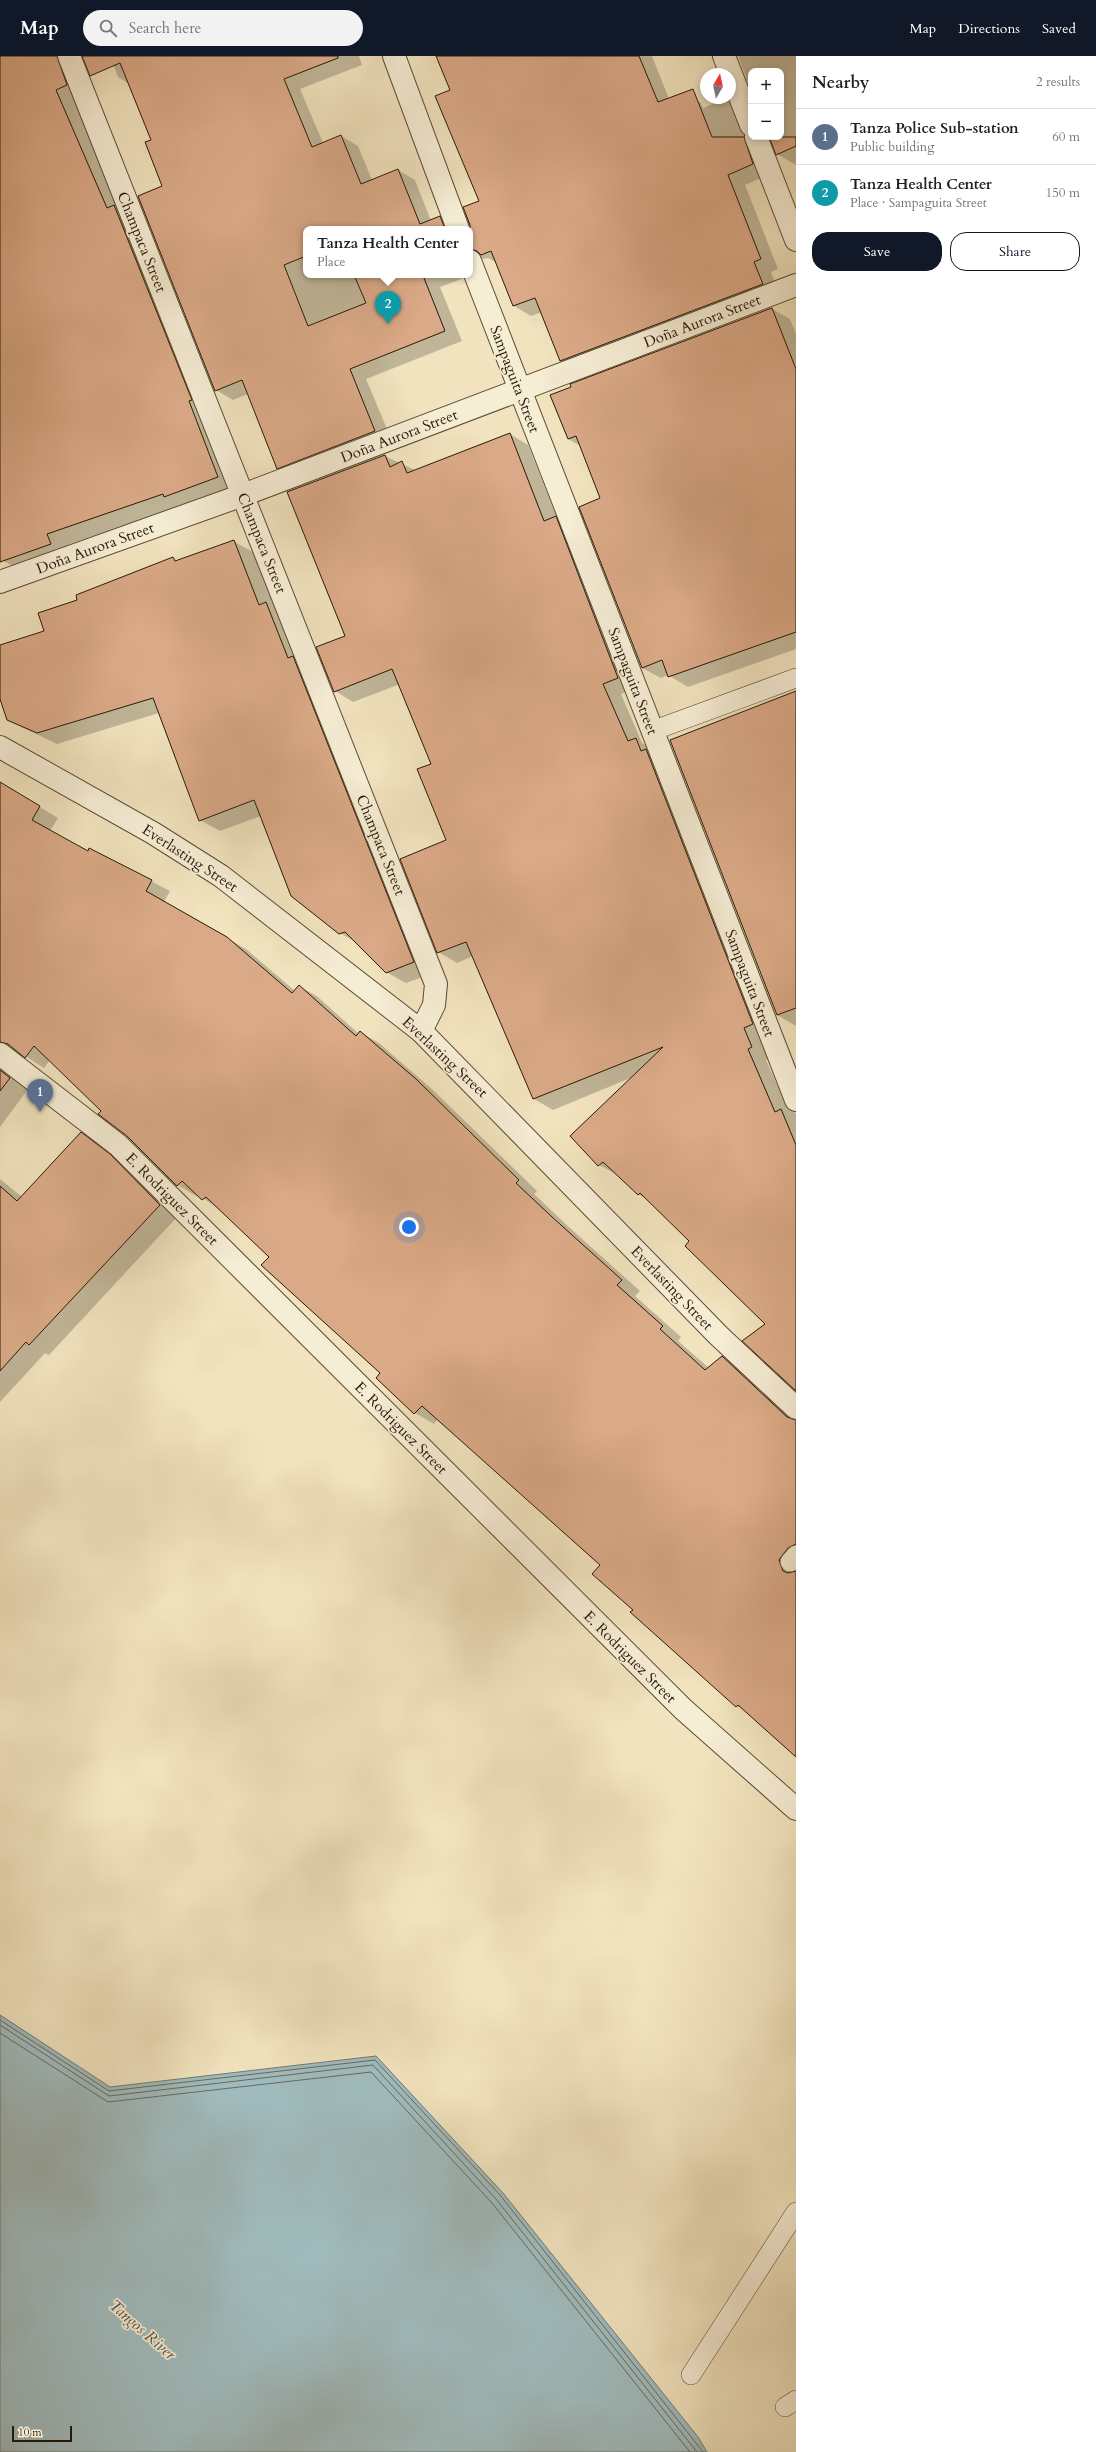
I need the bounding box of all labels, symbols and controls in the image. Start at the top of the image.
search box [83,10,363,46]
text: Map [20,15,59,41]
icon: search [97,17,119,39]
text: Search here [129,18,201,38]
text: Map [910,19,936,38]
text: Directions [958,19,1020,38]
text: Saved [1042,19,1076,38]
north arrow [700,68,736,104]
map controls [748,68,784,140]
button: + [748,68,784,104]
text: Nearby [812,71,869,94]
text: 2 results [1036,73,1080,91]
button: − [748,104,784,140]
text: Tanza Police Sub-station [850,118,1019,138]
text: 1 [822,128,828,146]
text: 60 m [1052,128,1080,146]
text: Public building [850,138,935,156]
text: Tanza Health Center [850,174,992,194]
text: 2 [822,184,828,202]
text: 150 m [1046,184,1080,202]
street label: Champaca Street [113,189,171,295]
text: Place · Sampaguita Street [850,194,987,212]
popup [303,226,473,278]
button: Save [812,232,942,271]
button: Share [950,232,1080,271]
text: Tanza Health Center [317,233,459,253]
text: Place [317,253,346,271]
street label: Doña Aurora Street [641,289,764,353]
pin: 2 [375,291,401,324]
street label: Sampaguita Street [485,323,545,436]
street label: Doña Aurora Street [338,404,461,468]
street label: Champaca Street [233,490,291,596]
street label: Doña Aurora Street [33,517,157,579]
street label: Sampaguita Street [603,625,663,738]
street label: Champaca Street [352,792,410,898]
street label: Everlasting Street [138,820,242,897]
street label: Sampaguita Street [720,927,780,1040]
street label: Everlasting Street [398,1012,492,1102]
pin: 1 [27,1079,53,1112]
street label: E. Rodriguez Street [121,1148,223,1250]
your location [399,1217,419,1237]
street label: Everlasting Street [626,1241,718,1335]
street label: E. Rodriguez Street [350,1377,452,1479]
street label: E. Rodriguez Street [579,1606,681,1708]
water label: Tangos River [104,2295,181,2365]
scale bar [12,2424,72,2443]
text: 10 m [18,2425,42,2440]

